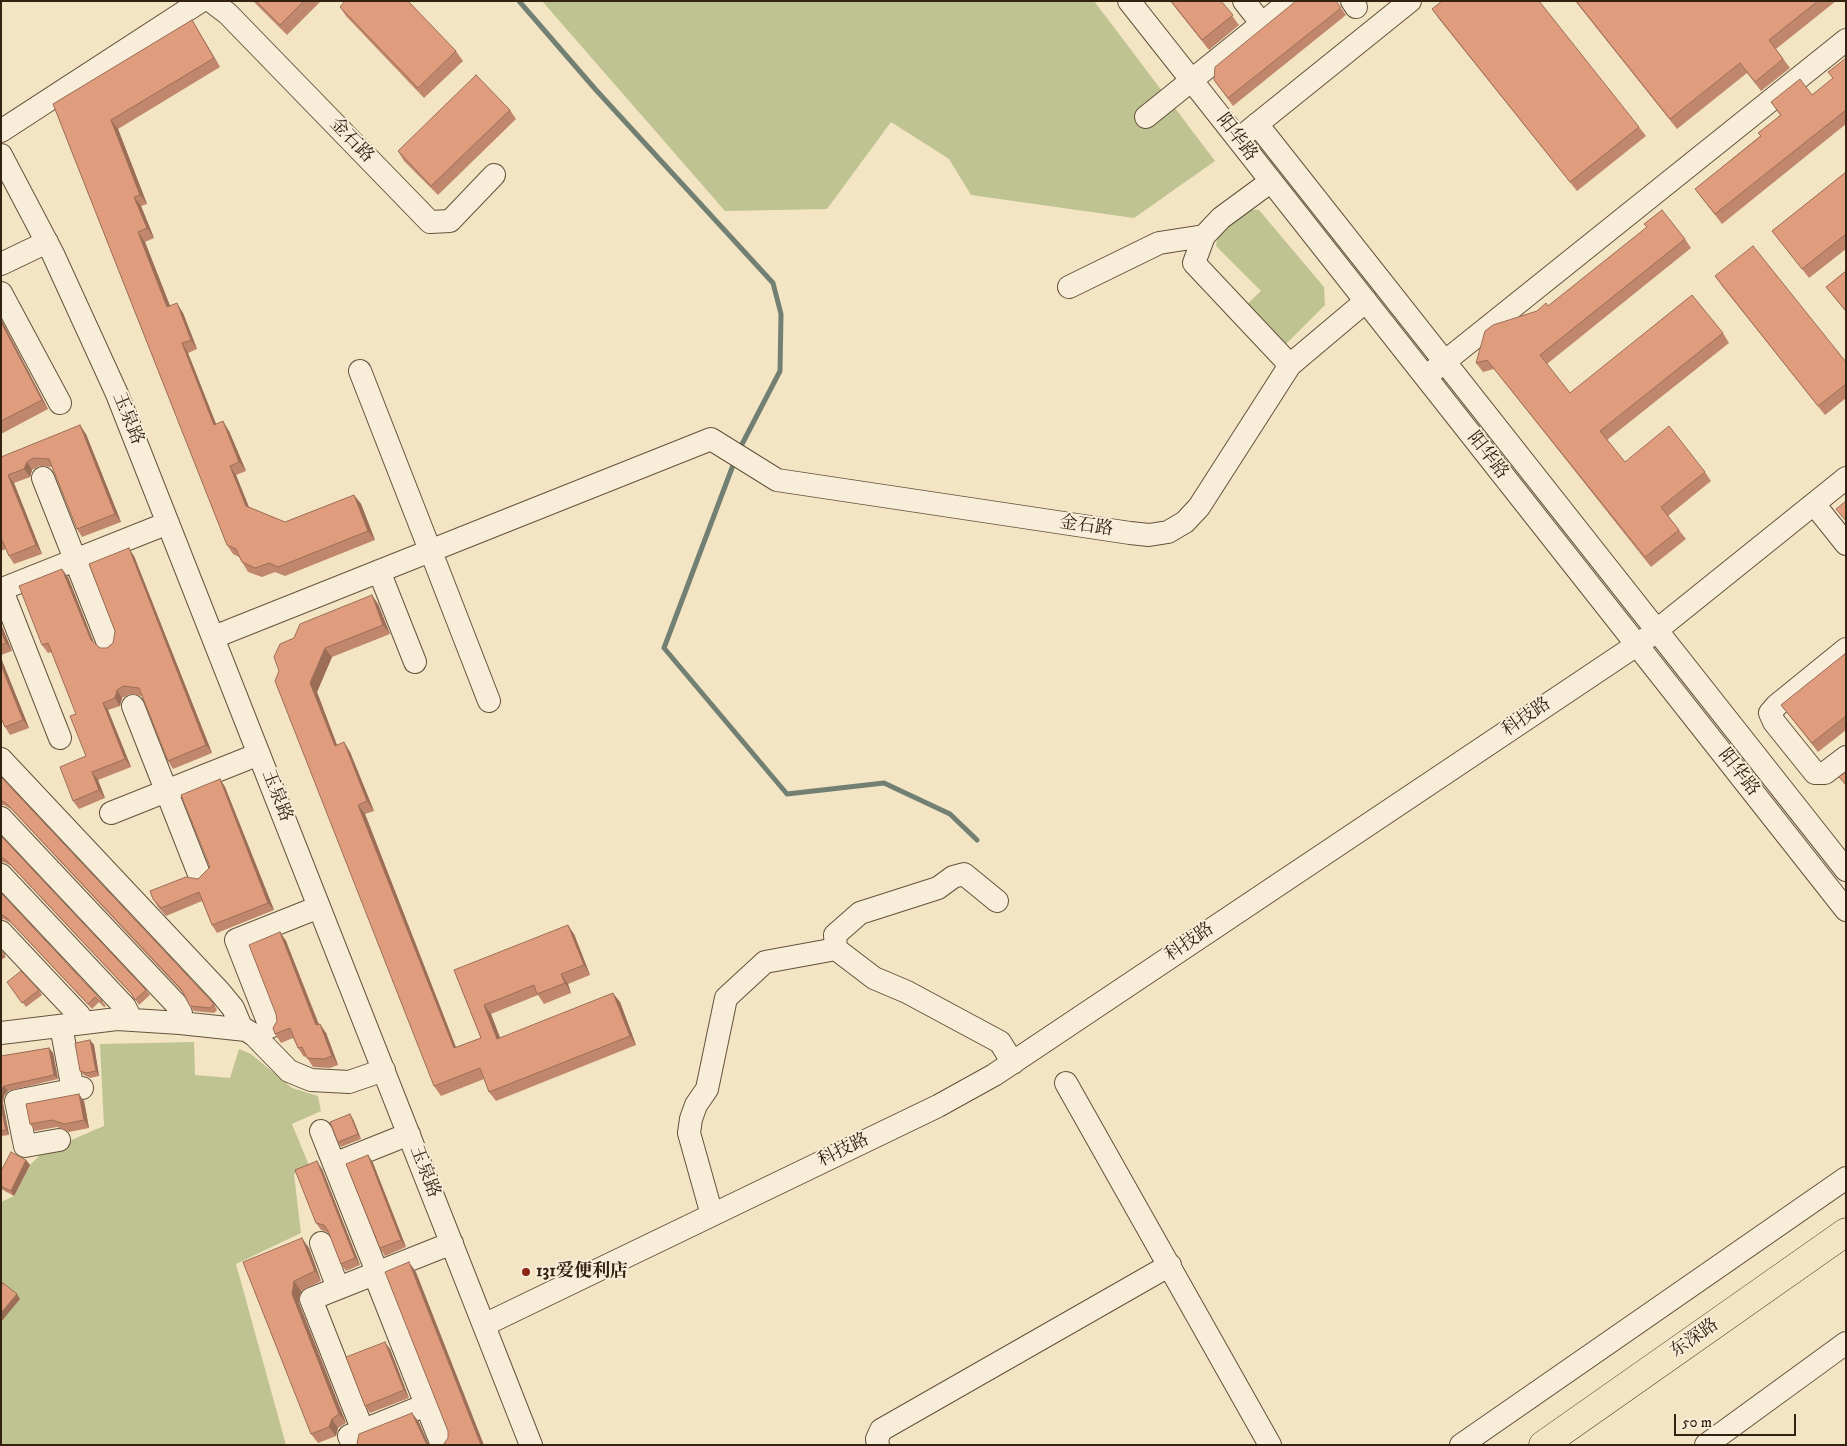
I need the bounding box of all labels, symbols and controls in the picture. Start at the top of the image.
street label: 阳华路 [1211,110,1261,166]
street label: 金石路 [324,114,378,168]
street label: 玉泉路 [107,390,147,448]
street label: 阳华路 [1462,428,1512,484]
street label: 金石路 [1058,513,1114,541]
street label: 科技路 [1499,694,1555,742]
street label: 阳华路 [1713,745,1763,801]
street label: 玉泉路 [256,767,296,825]
street label: 科技路 [1162,919,1218,967]
street label: 科技路 [815,1129,873,1173]
street label: 玉泉路 [404,1143,444,1201]
place label: 131爱便利店 [536,1261,628,1283]
marker: 131爱便利店 [520,1266,532,1278]
street label: 东深路 [1667,1315,1723,1363]
scale bar [1677,1404,1800,1436]
text: 50 m [1682,1413,1712,1432]

